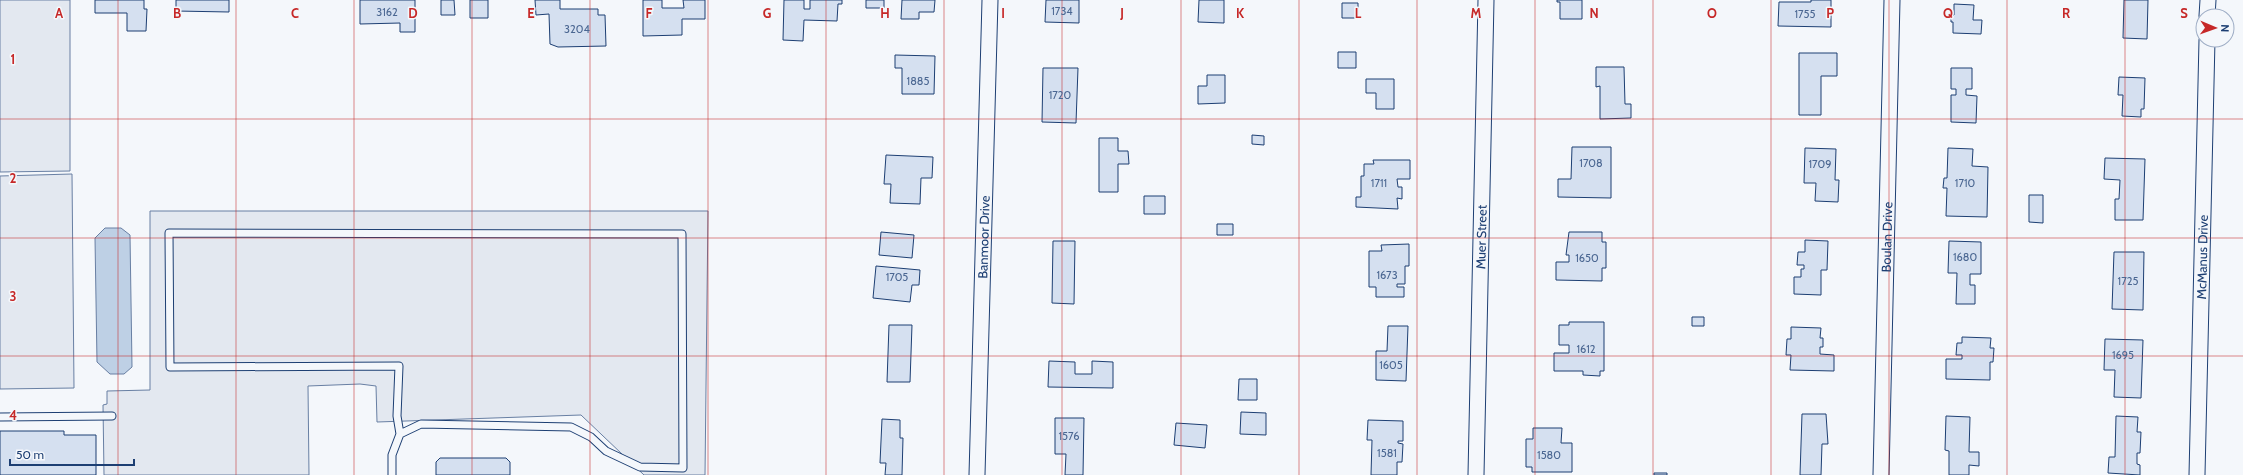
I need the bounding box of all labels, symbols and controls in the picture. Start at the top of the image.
house number: 1734 [1051,4,1073,18]
text: A [55,5,64,21]
text: B [173,5,181,21]
text: C [291,5,299,21]
house number: 3162 [376,5,398,19]
text: D [408,5,418,21]
text: E [527,5,535,21]
text: F [646,5,653,21]
text: G [763,5,772,21]
text: H [880,5,890,21]
text: I [1001,5,1005,21]
text: J [1119,5,1124,21]
text: K [1236,5,1245,21]
text: L [1355,5,1362,21]
text: M [1471,5,1482,21]
text: N [1589,5,1599,21]
text: O [1707,5,1717,21]
text: P [1826,5,1834,21]
text: Q [1943,5,1953,21]
text: R [2062,5,2070,21]
text: S [2180,5,2188,21]
house number: 1755 [1794,7,1816,21]
north arrow [2195,8,2235,48]
house number: 3204 [564,22,591,36]
text: N [2218,24,2232,32]
text: 1 [11,51,15,67]
house number: 1885 [907,74,929,88]
house number: 1720 [1049,88,1072,102]
house number: 1708 [1579,156,1603,170]
house number: 1709 [1809,157,1831,171]
text: 2 [10,170,17,186]
house number: 1711 [1371,176,1387,190]
house number: 1710 [1955,176,1976,190]
street label: Banmoor Drive [974,195,993,279]
street label: Boulan Drive [1878,201,1895,272]
street label: Muer Street [1472,204,1490,269]
street label: McManus Drive [2193,214,2211,300]
house number: 1680 [1953,250,1977,264]
house number: 1650 [1575,251,1599,265]
house number: 1673 [1376,268,1398,282]
house number: 1705 [886,270,908,284]
house number: 1725 [2118,274,2138,288]
text: 3 [9,288,17,304]
house number: 1612 [1576,342,1596,356]
house number: 1695 [2112,348,2134,362]
house number: 1605 [1379,358,1403,372]
text: 4 [9,407,17,423]
house number: 1576 [1058,429,1080,443]
scale bar [10,441,134,467]
house number: 1581 [1377,446,1397,460]
text: 50 m [16,447,44,462]
house number: 1580 [1537,448,1561,462]

